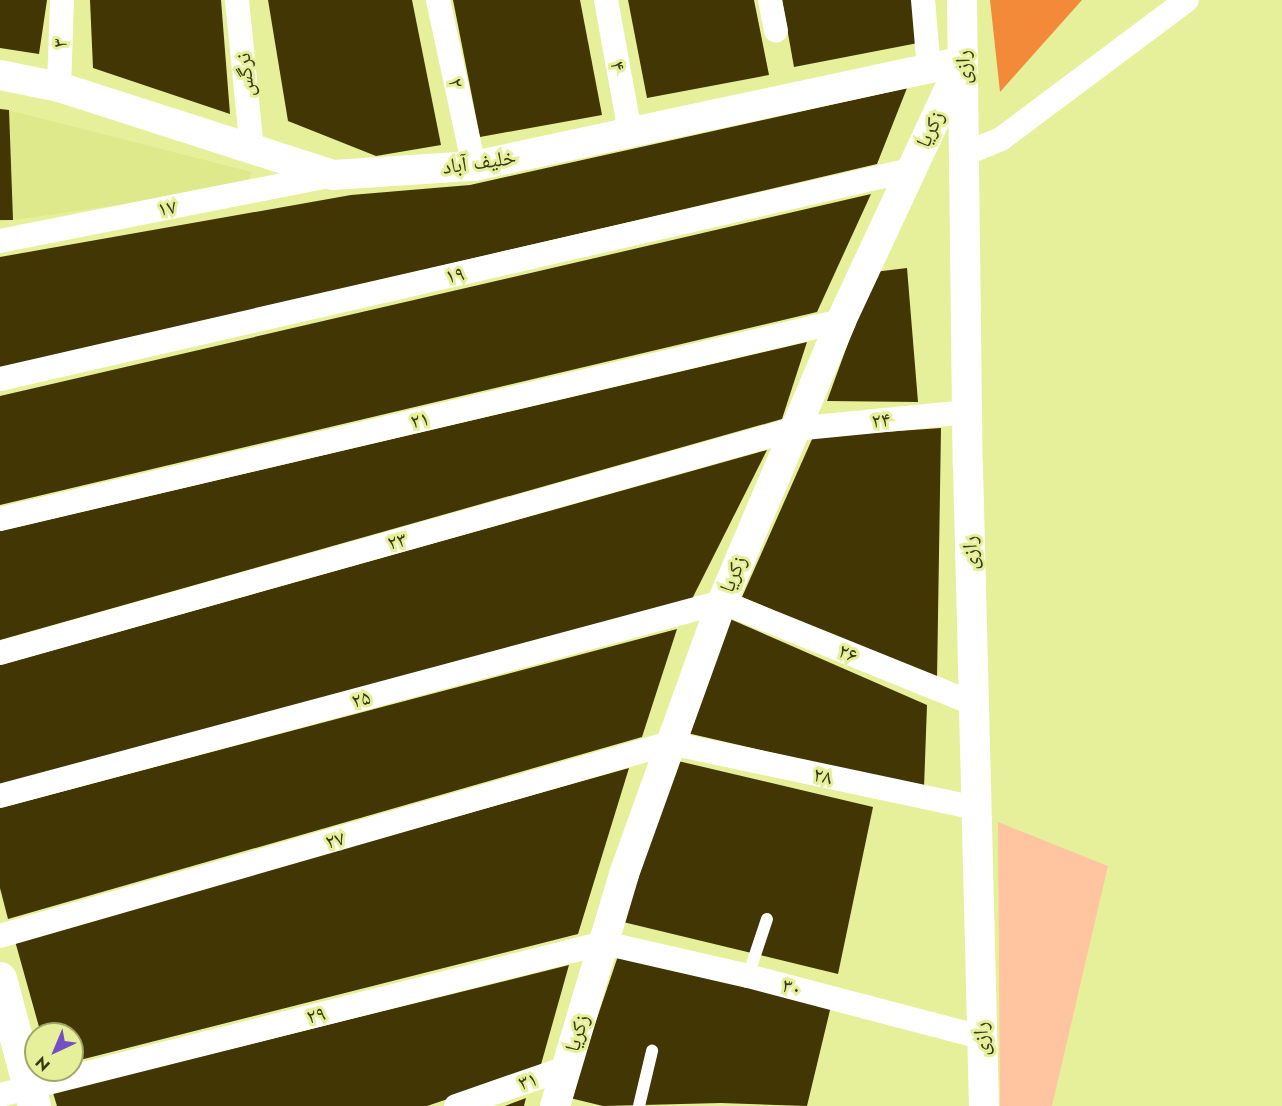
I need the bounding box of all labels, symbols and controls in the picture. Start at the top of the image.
street label: ۳ [47,38,73,48]
street label: رازی [950,50,976,84]
street label: نرگس [230,52,260,98]
street label: ۴ [605,59,631,73]
street label: ۲ [443,76,469,90]
street label: زکریا [910,106,950,152]
street label: خلیف آباد [440,144,518,180]
street label: ۱۷ [155,194,179,222]
street label: ۱۹ [443,261,467,289]
street label: ۲۱ [408,406,432,434]
street label: ۲۴ [870,406,892,434]
street label: ۲۳ [384,526,410,556]
street label: رازی [957,535,983,571]
street label: زکریا [714,552,752,596]
street label: ۲۶ [835,638,861,668]
street label: ۲۵ [349,684,373,714]
street label: ۲۸ [811,762,835,790]
street label: ۲۷ [322,825,348,855]
street label: ۳۰ [780,972,804,1002]
street label: ۲۹ [304,1000,328,1030]
street label: زکریا [559,1011,595,1055]
street label: رازی [968,1021,994,1057]
north arrow [24,1022,84,1082]
text: N [30,1051,55,1077]
street label: ۳۱ [515,1066,541,1096]

